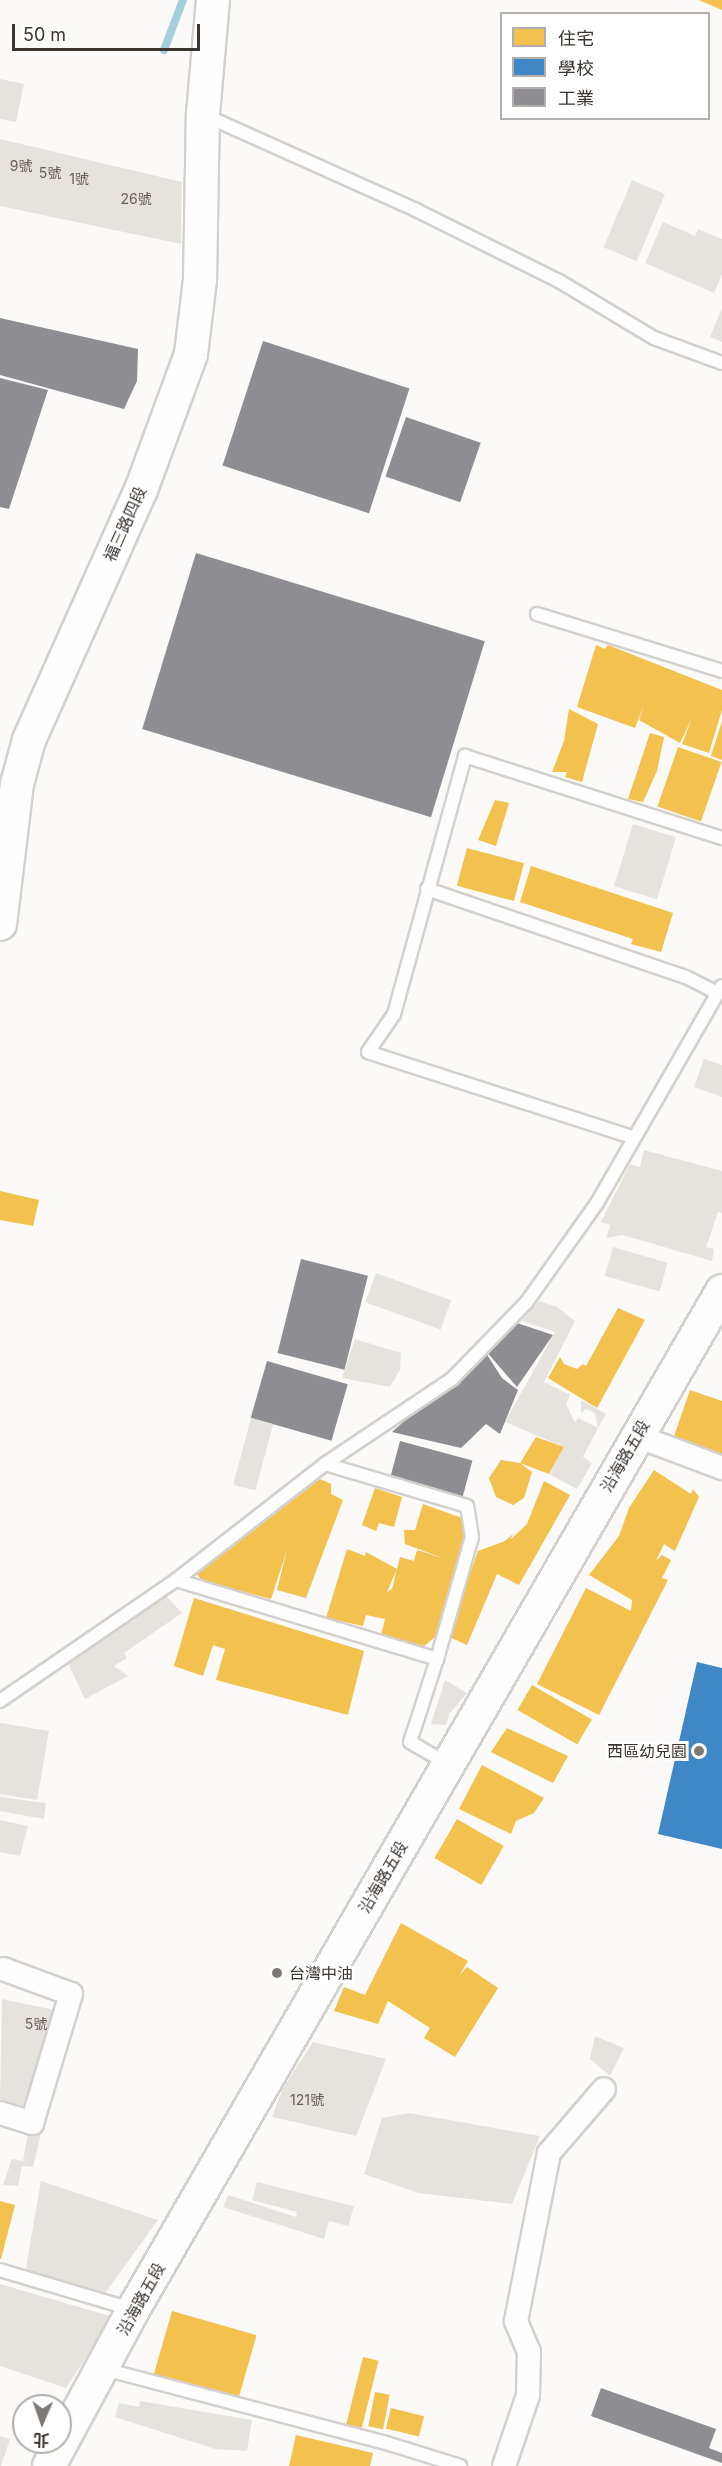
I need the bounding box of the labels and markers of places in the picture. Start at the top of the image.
place label: 西區幼兒園 [607,1741,687,1761]
marker: 西區幼兒園 [692,1744,706,1758]
place label: 台灣中油 [289,1963,353,1983]
marker: 台灣中油 [270,1966,284,1980]

